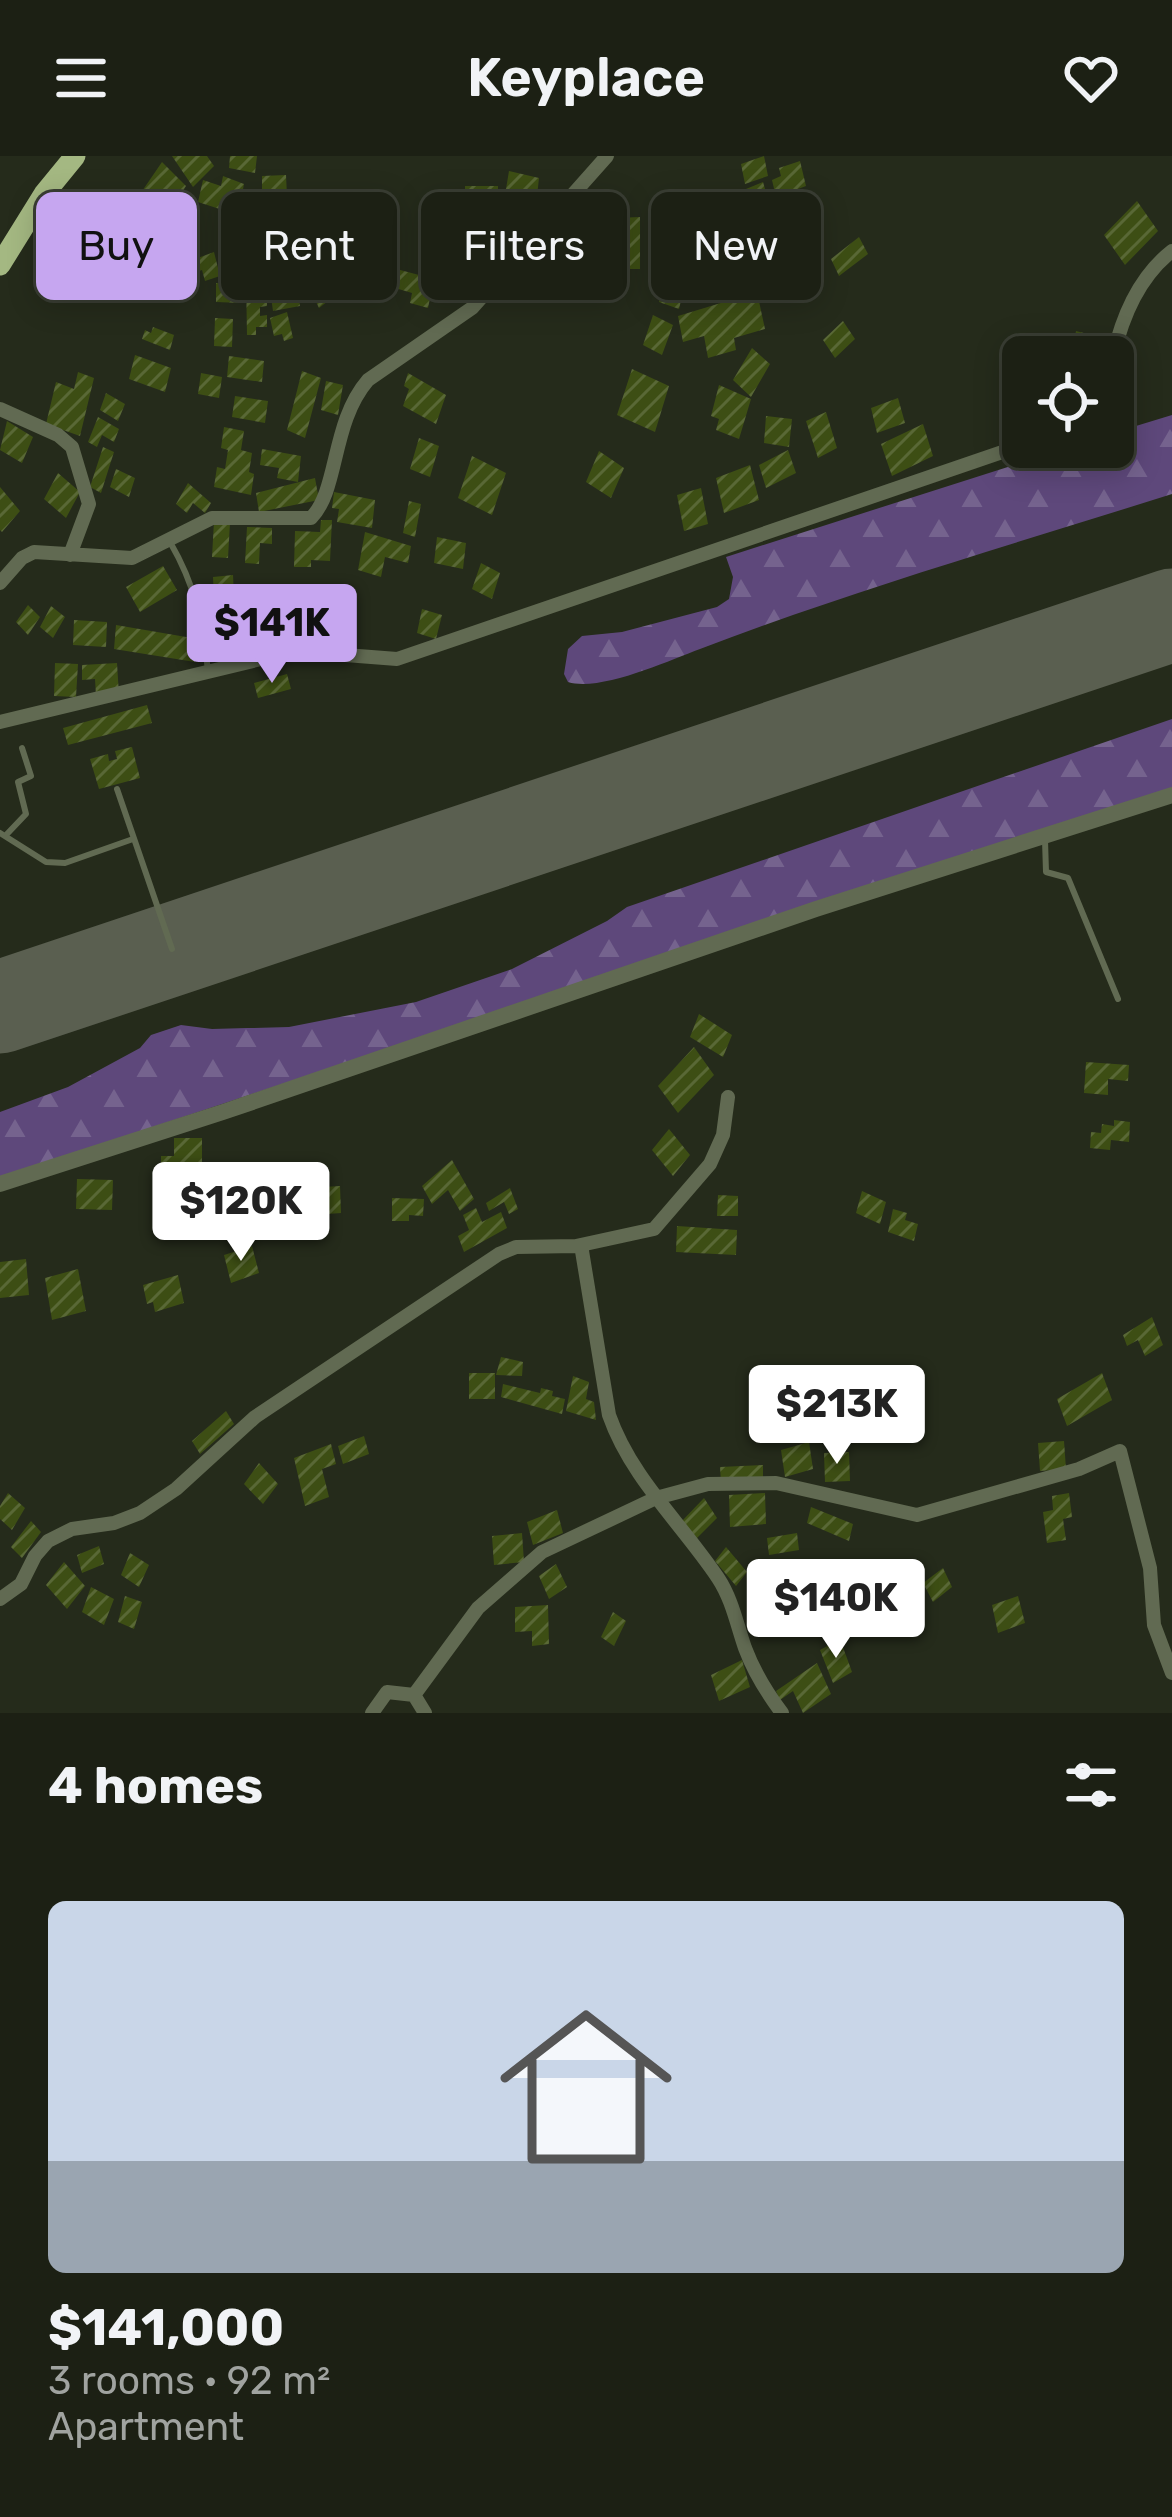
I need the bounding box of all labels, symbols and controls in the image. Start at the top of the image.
icon: menu [48,45,114,111]
icon: heart [1058,45,1124,111]
text: Keyplace [467,46,705,110]
chip: Buy [36,192,197,300]
chip: Rent [221,192,397,300]
chip: Filters [421,192,627,300]
chip: New [651,192,821,300]
map controls [1002,336,1134,468]
button: locate [1002,336,1134,468]
pin: $141K [188,584,356,686]
text: $141K [214,600,330,646]
pin: $120K [157,1162,325,1264]
text: $120K [179,1178,303,1224]
pin: $213K [753,1365,921,1467]
text: $213K [776,1381,898,1427]
pin: $140K [752,1559,920,1661]
text: $140K [774,1575,898,1621]
icon: filters [1058,1752,1124,1818]
text: 4 homes [48,1755,263,1816]
icon: home [478,1979,694,2195]
text: $141,000 [48,2297,284,2358]
text: 3 rooms · 92 m² [48,2358,330,2404]
text: Apartment [48,2404,244,2450]

